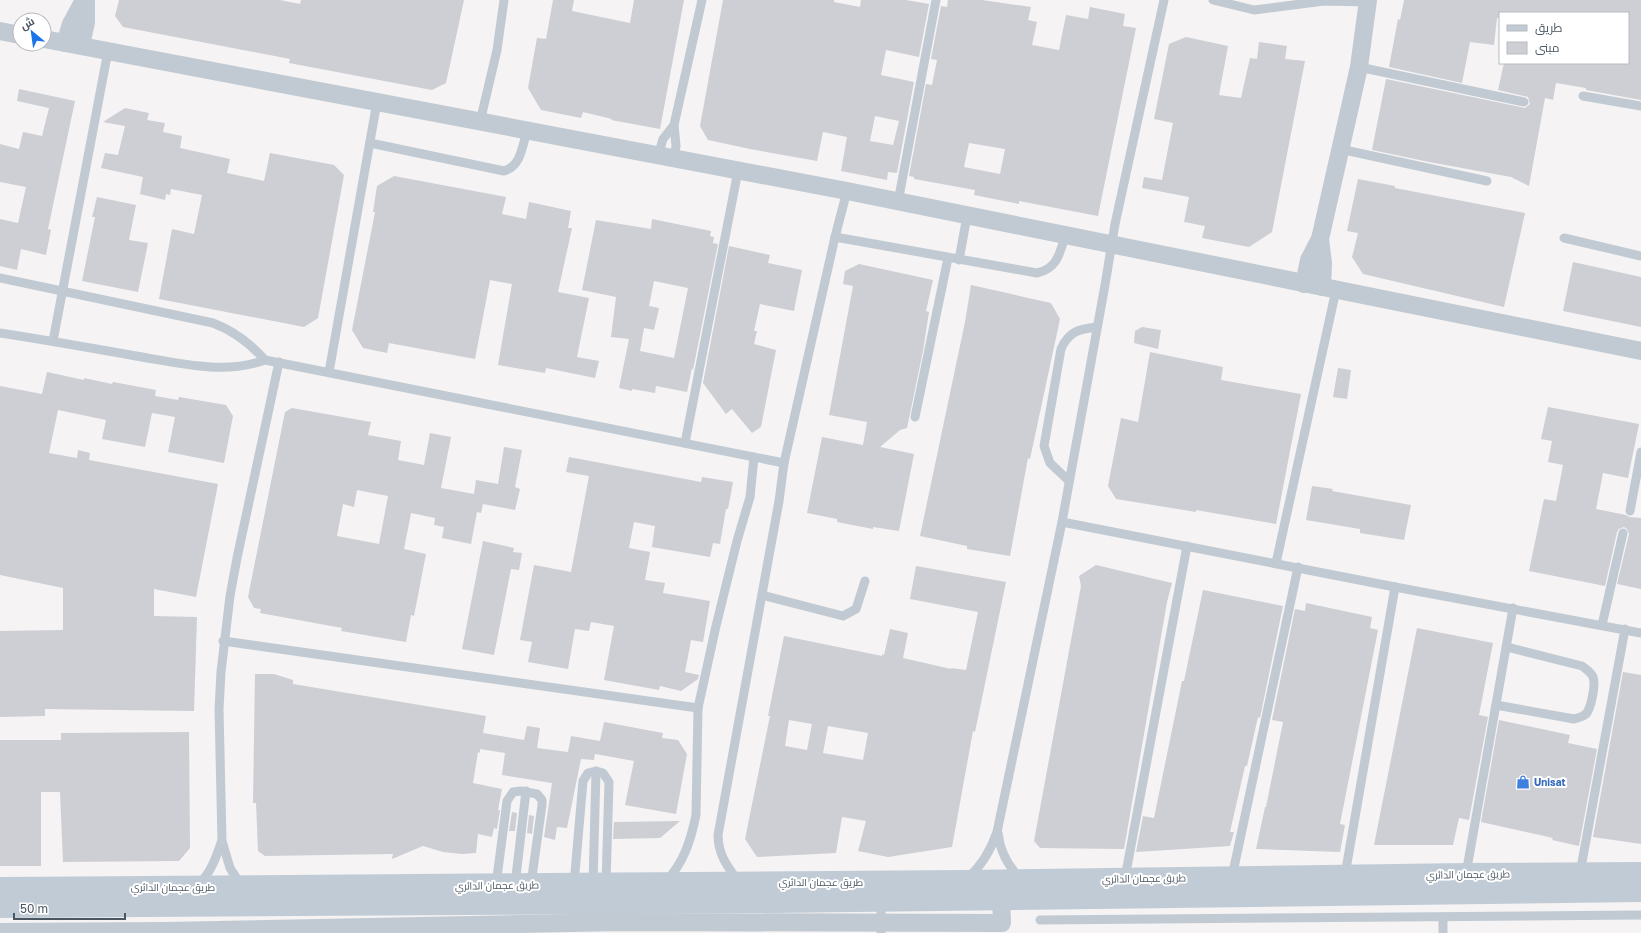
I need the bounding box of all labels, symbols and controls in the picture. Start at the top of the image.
north arrow [12,12,52,52]
legend [1499,12,1629,64]
text: ش [18,14,37,33]
text: طريق [1535,20,1563,35]
text: مبنى [1535,40,1560,55]
shop icon: Unisat [1515,774,1531,790]
place label: Unisat [1534,776,1566,788]
street label: طريق عجمان الدائري [1426,867,1510,883]
street label: طريق عجمان الدائري [1102,871,1186,887]
street label: طريق عجمان الدائري [779,876,863,890]
street label: طريق عجمان الدائري [455,878,539,894]
street label: طريق عجمان الدائري [131,881,215,895]
scale bar [14,895,125,921]
text: 50 m [20,901,48,916]

